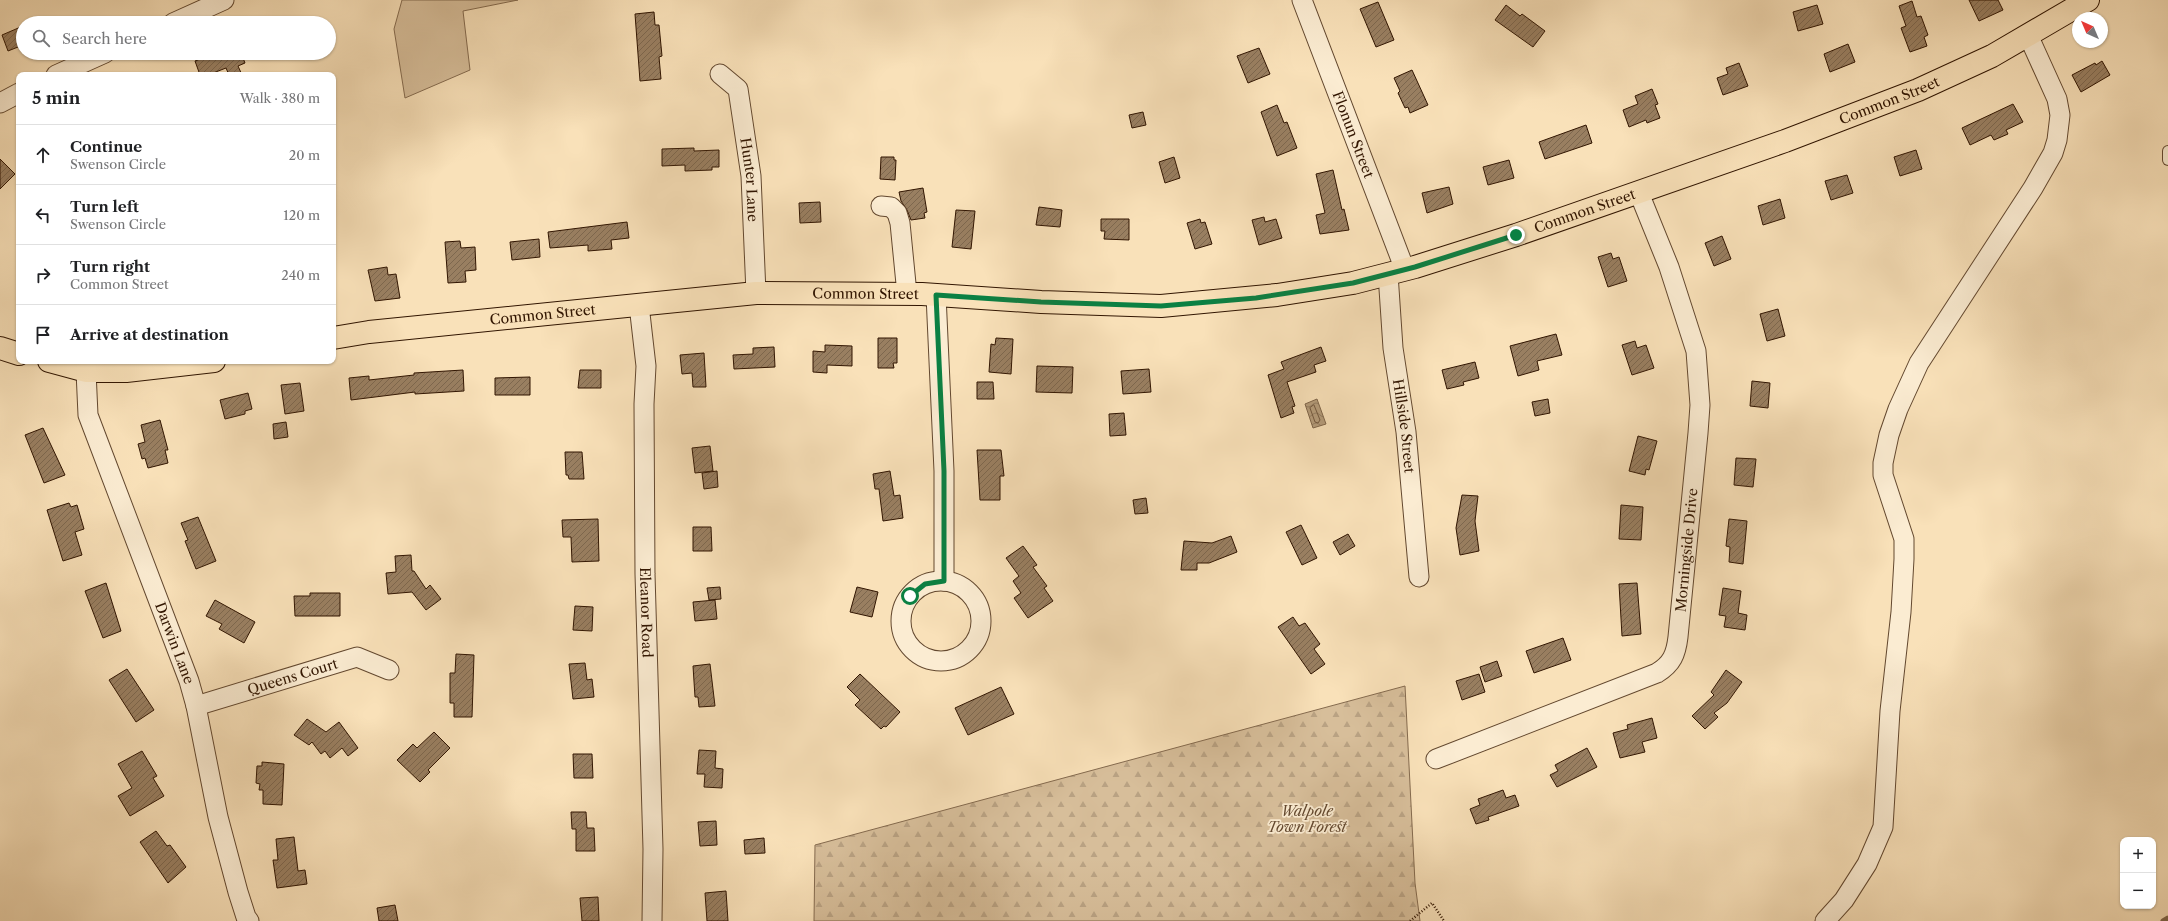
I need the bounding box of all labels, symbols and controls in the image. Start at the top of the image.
north arrow [2072,12,2108,48]
search box [16,16,336,60]
icon: search [30,27,52,49]
text: Search here [62,29,147,48]
street label: Common Street [1837,72,1942,128]
text: 5 min [32,88,80,108]
street label: Flonun Street [1329,89,1378,181]
text: Walk · 380 m [240,90,320,106]
street label: Hunter Lane [736,136,762,222]
text: Continue [70,137,142,156]
icon: ahead [32,144,54,166]
text: 20 m [289,147,320,163]
text: Swenson Circle [70,156,166,172]
street label: Common Street [1532,185,1638,237]
text: Turn left [70,197,139,216]
icon: left [32,204,54,226]
text: 120 m [283,207,320,223]
text: Swenson Circle [70,216,166,232]
route end [1507,226,1525,244]
text: Turn right [70,257,150,276]
icon: right [32,264,54,286]
text: 240 m [281,267,320,283]
text: Common Street [70,276,169,292]
street label: Common Street [812,284,919,303]
street label: Common Street [489,300,596,329]
icon: arrive [32,324,54,346]
text: Arrive at destination [70,325,229,344]
street label: Hillside Street [1389,378,1419,474]
street label: Morningside Drive [1671,487,1702,613]
street label: Eleanor Road [636,567,656,658]
route start [901,587,919,605]
street label: Darwin Lane [151,600,198,687]
street label: Queens Court [245,654,340,699]
park label: Walpole Town Forest [1267,802,1348,836]
map controls [2120,837,2156,909]
button: + [2120,837,2156,873]
button: − [2120,873,2156,909]

